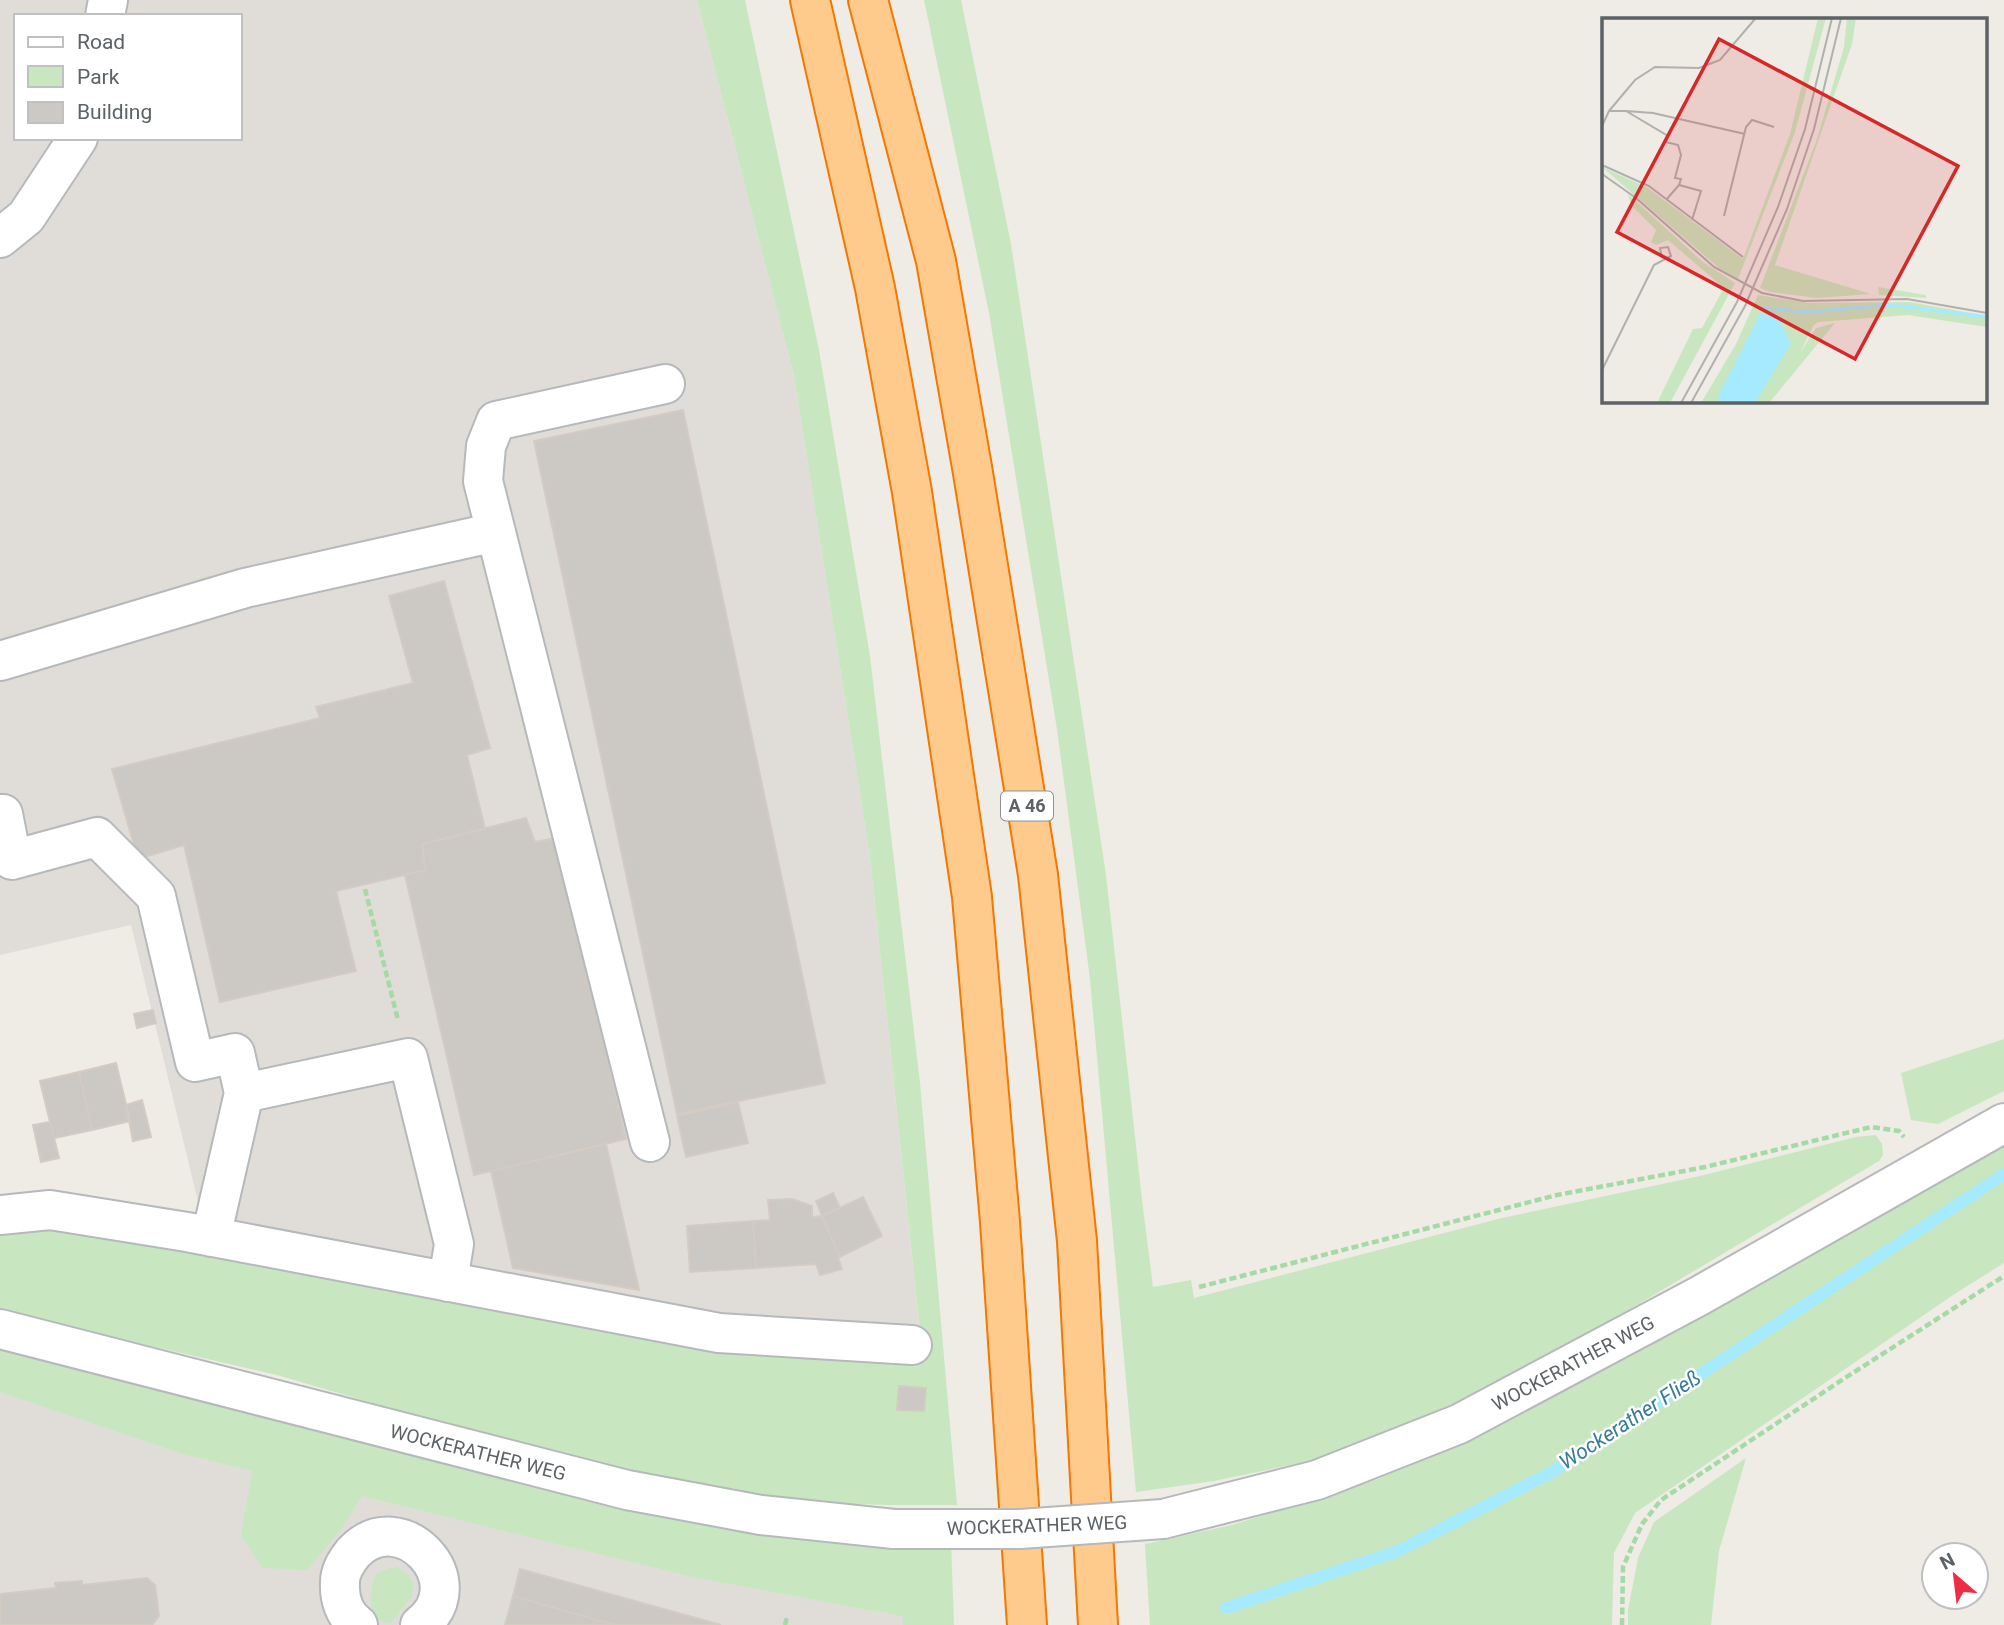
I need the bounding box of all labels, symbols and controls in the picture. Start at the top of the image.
legend [14,14,242,140]
inset map [1602,18,1986,402]
text: Road [77,30,125,54]
text: Park [77,65,120,89]
text: Building [77,100,152,124]
road number: A 46 [1001,792,1053,820]
street label: WOCKERATHER WEG [1488,1311,1658,1416]
water label: Wockerather Fließ [1555,1365,1705,1475]
street label: WOCKERATHER WEG [387,1419,568,1485]
street label: WOCKERATHER WEG [946,1511,1128,1540]
north arrow [1920,1541,1990,1611]
text: N [1936,1548,1959,1575]

